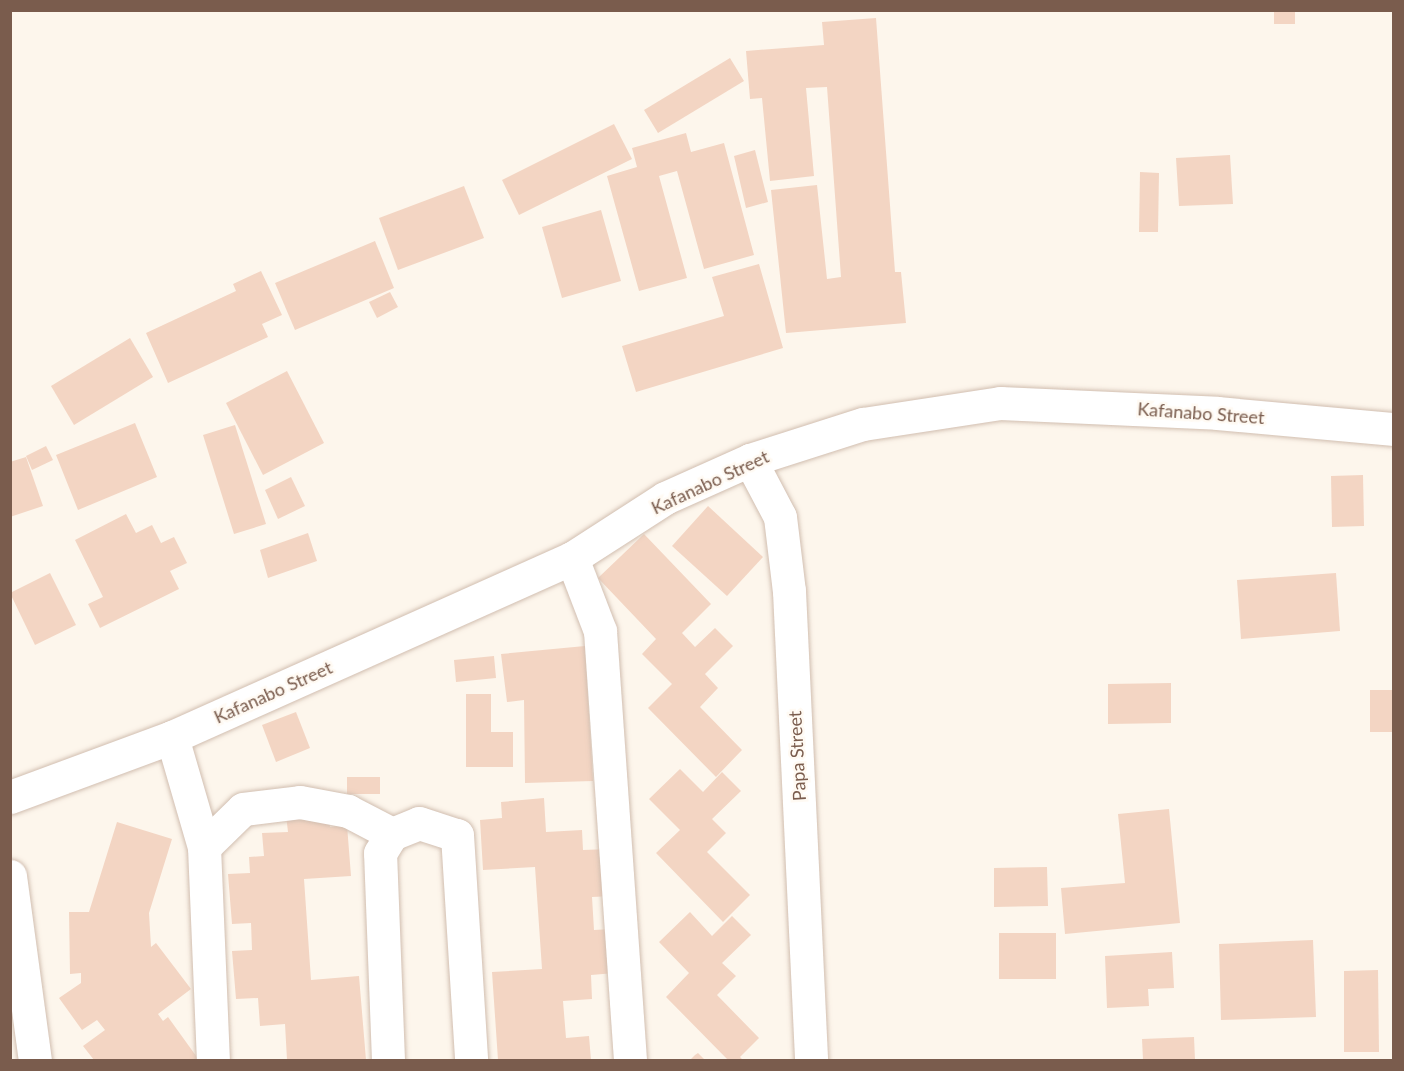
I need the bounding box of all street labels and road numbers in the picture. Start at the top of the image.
street label: Kafanabo Street [1137,398,1265,428]
street label: Kafanabo Street [648,445,772,519]
street label: Kafanabo Street [211,656,335,728]
street label: Papa Street [784,710,810,802]

